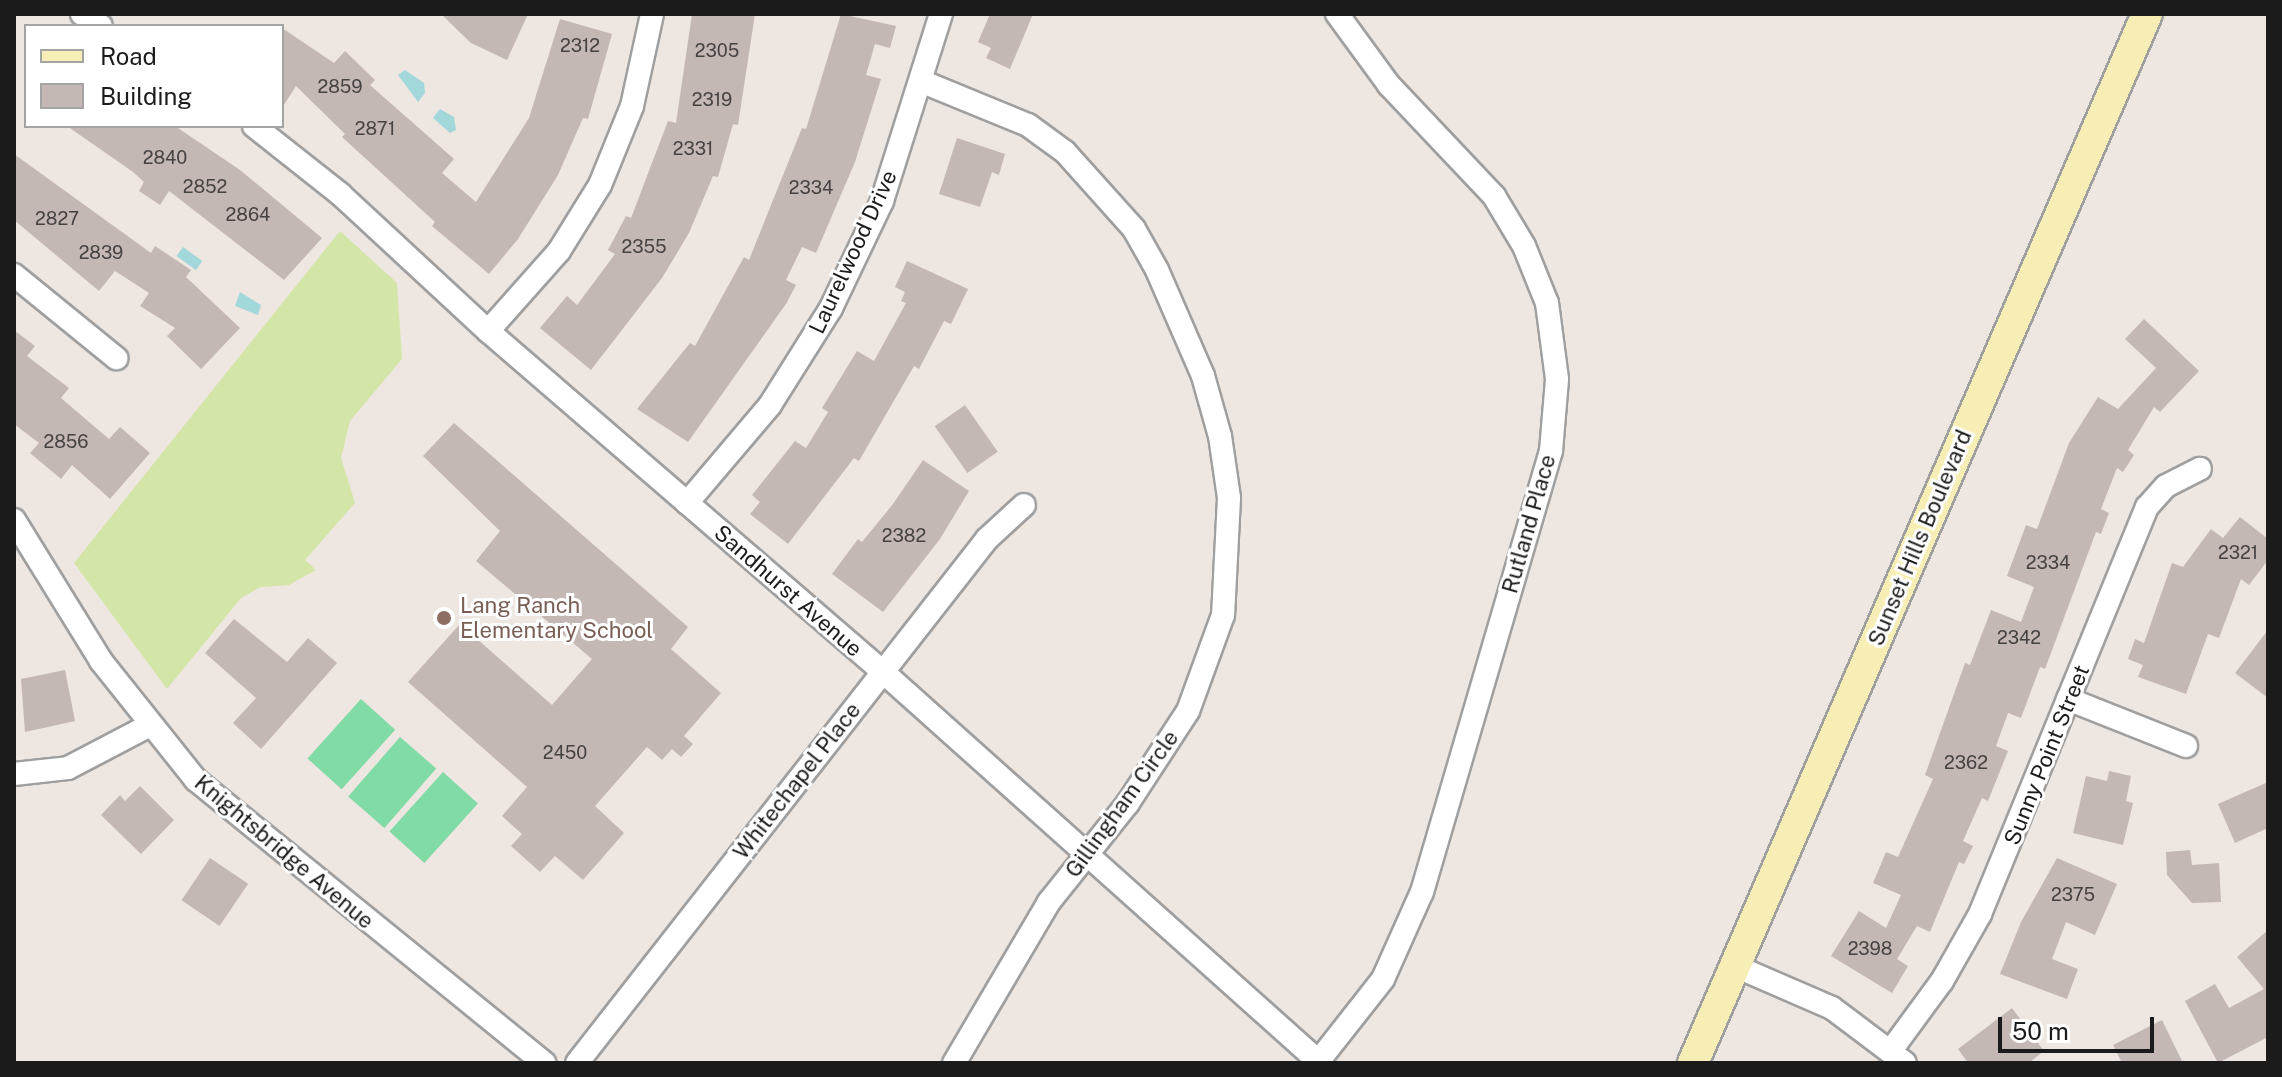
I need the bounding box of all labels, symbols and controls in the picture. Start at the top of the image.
legend [24,24,284,128]
house number: 2312 [560,35,600,57]
house number: 2305 [695,40,739,62]
text: Road [100,42,157,70]
house number: 2859 [317,76,363,98]
text: Building [100,82,192,110]
house number: 2319 [692,89,732,111]
house number: 2871 [355,118,395,140]
house number: 2331 [673,138,713,160]
house number: 2840 [143,147,187,169]
street label: Laurelwood Drive [804,166,902,338]
house number: 2852 [183,176,227,198]
house number: 2334 [789,177,833,199]
house number: 2864 [226,204,270,226]
house number: 2827 [35,208,79,230]
house number: 2355 [621,236,667,258]
house number: 2839 [79,242,123,264]
street label: Sunset Hills Boulevard [1863,426,1977,650]
house number: 2856 [43,431,89,453]
street label: Rutland Place [1497,452,1561,596]
street label: Sandhurst Avenue [709,520,867,662]
house number: 2382 [882,525,926,547]
house number: 2321 [2218,542,2258,564]
house number: 2334 [2026,552,2070,574]
place label: Lang Ranch Elementary School [460,592,653,644]
marker: Lang Ranch Elementary School [435,609,453,627]
house number: 2342 [1997,627,2041,649]
street label: Sunny Point Street [1999,661,2095,849]
street label: Whitechapel Place [728,698,866,864]
street label: Gillingham Circle [1060,725,1184,883]
house number: 2450 [543,742,587,764]
house number: 2362 [1944,752,1988,774]
street label: Knightsbridge Avenue [189,769,379,935]
house number: 2375 [2051,884,2095,906]
house number: 2398 [1848,938,1892,960]
scale bar [2002,1001,2158,1051]
text: 50 m [2012,1017,2069,1045]

